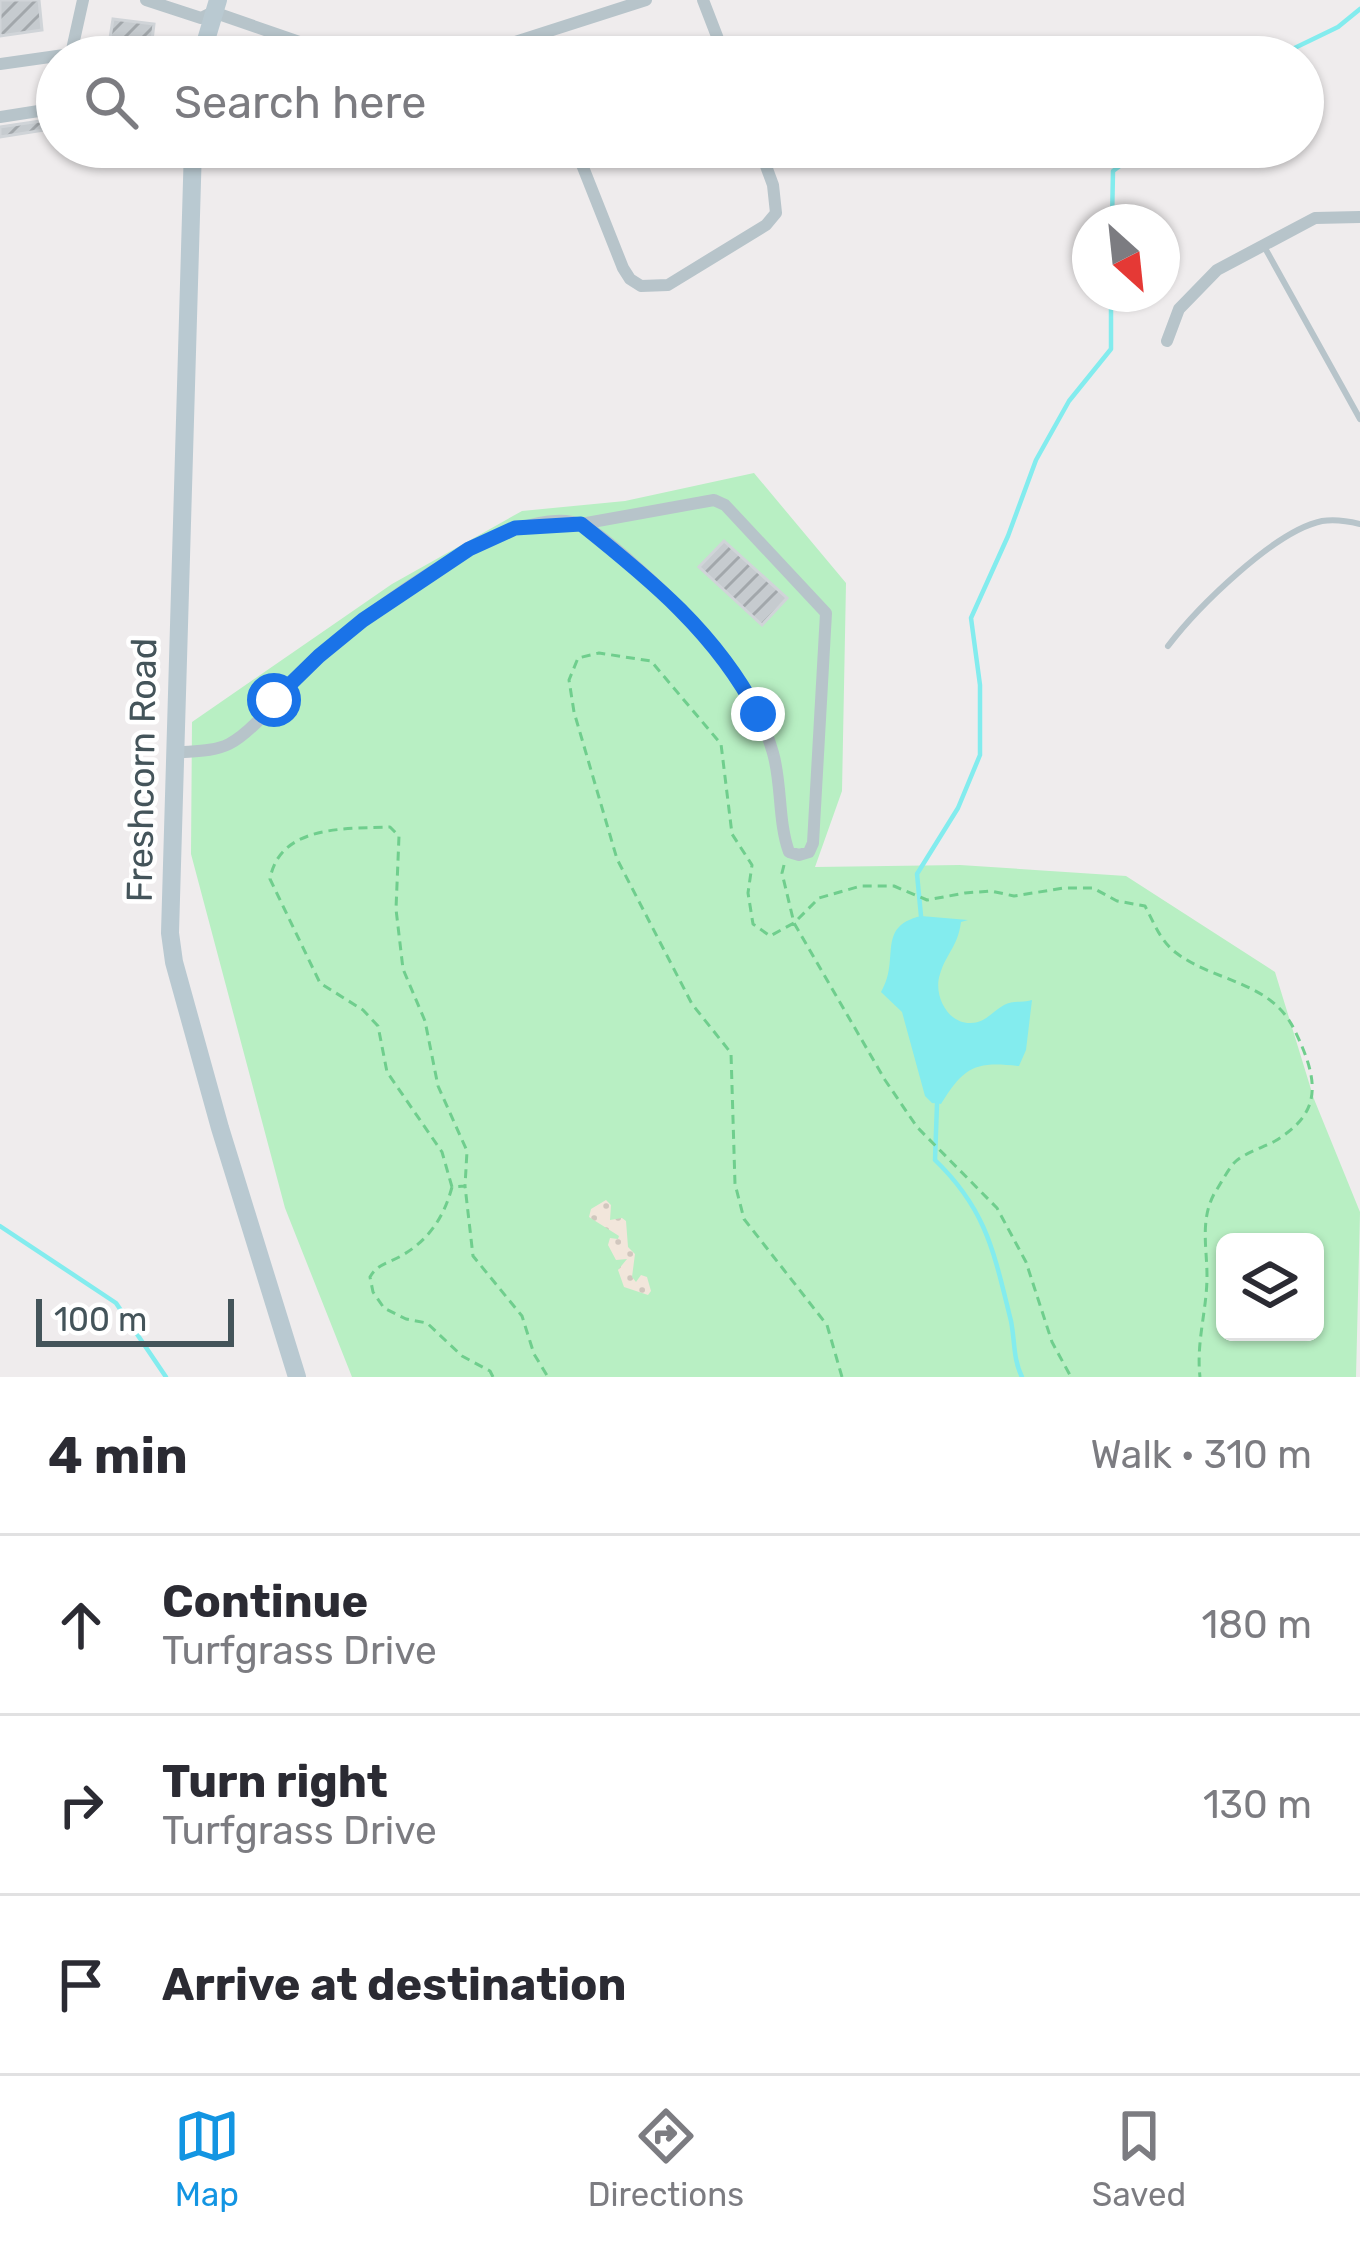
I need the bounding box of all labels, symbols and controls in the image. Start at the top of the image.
search box [36,36,1324,168]
icon: search [78,69,144,135]
text: Search here [174,76,426,129]
north arrow [1072,204,1180,312]
street label: Freshcorn Road [118,637,165,903]
route start [247,673,301,727]
route end [731,687,785,741]
map controls [1216,1233,1324,1341]
button: layers [1216,1233,1324,1341]
scale bar [36,1293,234,1346]
text: 100 m [54,1300,147,1339]
text: 4 min [48,1425,188,1486]
text: Walk · 310 m [1090,1432,1312,1478]
text: Continue [162,1575,368,1628]
icon: ahead [48,1592,114,1658]
text: 180 m [1202,1602,1312,1648]
text: Turfgrass Drive [162,1628,437,1674]
text: Turn right [162,1755,388,1808]
icon: right [48,1772,114,1838]
text: 130 m [1203,1782,1312,1828]
text: Turfgrass Drive [162,1808,437,1854]
icon: arrive [48,1952,114,2018]
text: Arrive at destination [162,1958,627,2011]
tab: Map [174,2103,240,2214]
tab: Directions [588,2103,744,2214]
tab: Saved [1092,2103,1186,2214]

